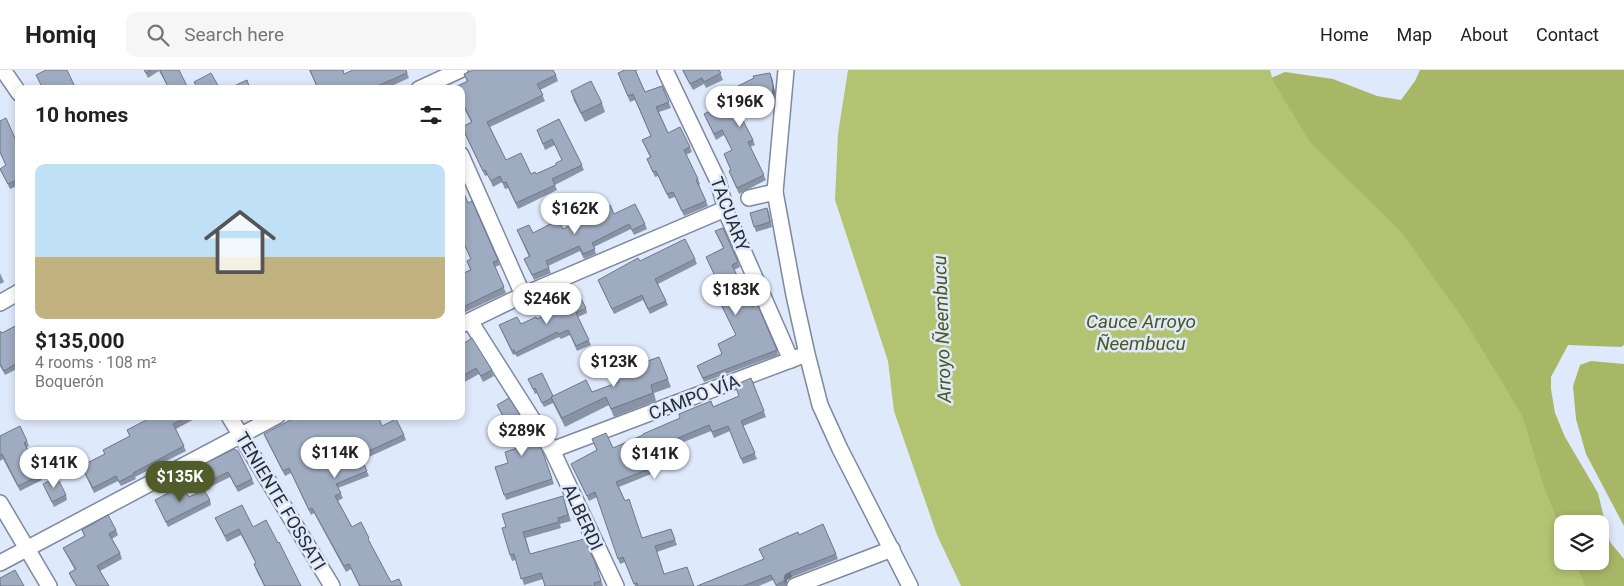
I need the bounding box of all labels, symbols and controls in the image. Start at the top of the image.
search box [126,12,476,57]
text: Homiq [25,21,96,49]
icon: search [144,21,172,49]
text: Search here [184,23,284,46]
text: Home [1320,24,1369,45]
text: Map [1397,24,1432,45]
text: About [1460,24,1508,45]
text: Contact [1536,24,1599,45]
pin: $196K [705,85,775,128]
text: $196K [717,92,763,111]
icon: filters [417,101,445,129]
text: 10 homes [35,103,128,127]
street label: TACUARY [706,174,754,254]
pin: $162K [540,192,610,235]
icon: home [195,197,285,287]
text: $162K [552,199,598,218]
water label: Arroyo Ñeembucu [928,255,956,404]
pin: $183K [701,274,771,316]
text: $183K [713,280,759,299]
pin: $246K [512,282,582,325]
text: $246K [524,289,570,308]
water label: Cauce Arroyo Ñeembucu [1086,310,1196,355]
text: $135,000 [35,329,125,353]
pin: $123K [579,346,649,388]
text: $123K [591,352,637,371]
text: 4 rooms · 108 m² [35,353,157,372]
street label: CAMPO VÍA [646,370,743,424]
text: Boquerón [35,372,104,391]
pin: $289K [487,414,557,457]
text: $289K [499,421,545,440]
street label: TENIENTE FOSSATI [232,428,330,574]
pin: $114K [300,436,370,479]
pin: $141K [620,438,690,480]
text: $114K [312,443,358,462]
text: $141K [632,444,678,463]
pin: $141K [19,446,89,489]
text: $141K [31,453,77,472]
pin: $135K [145,460,215,503]
text: $135K [157,467,203,486]
street label: ALBERDI [559,481,607,553]
map controls [1554,515,1609,570]
button: layers [1554,515,1609,570]

